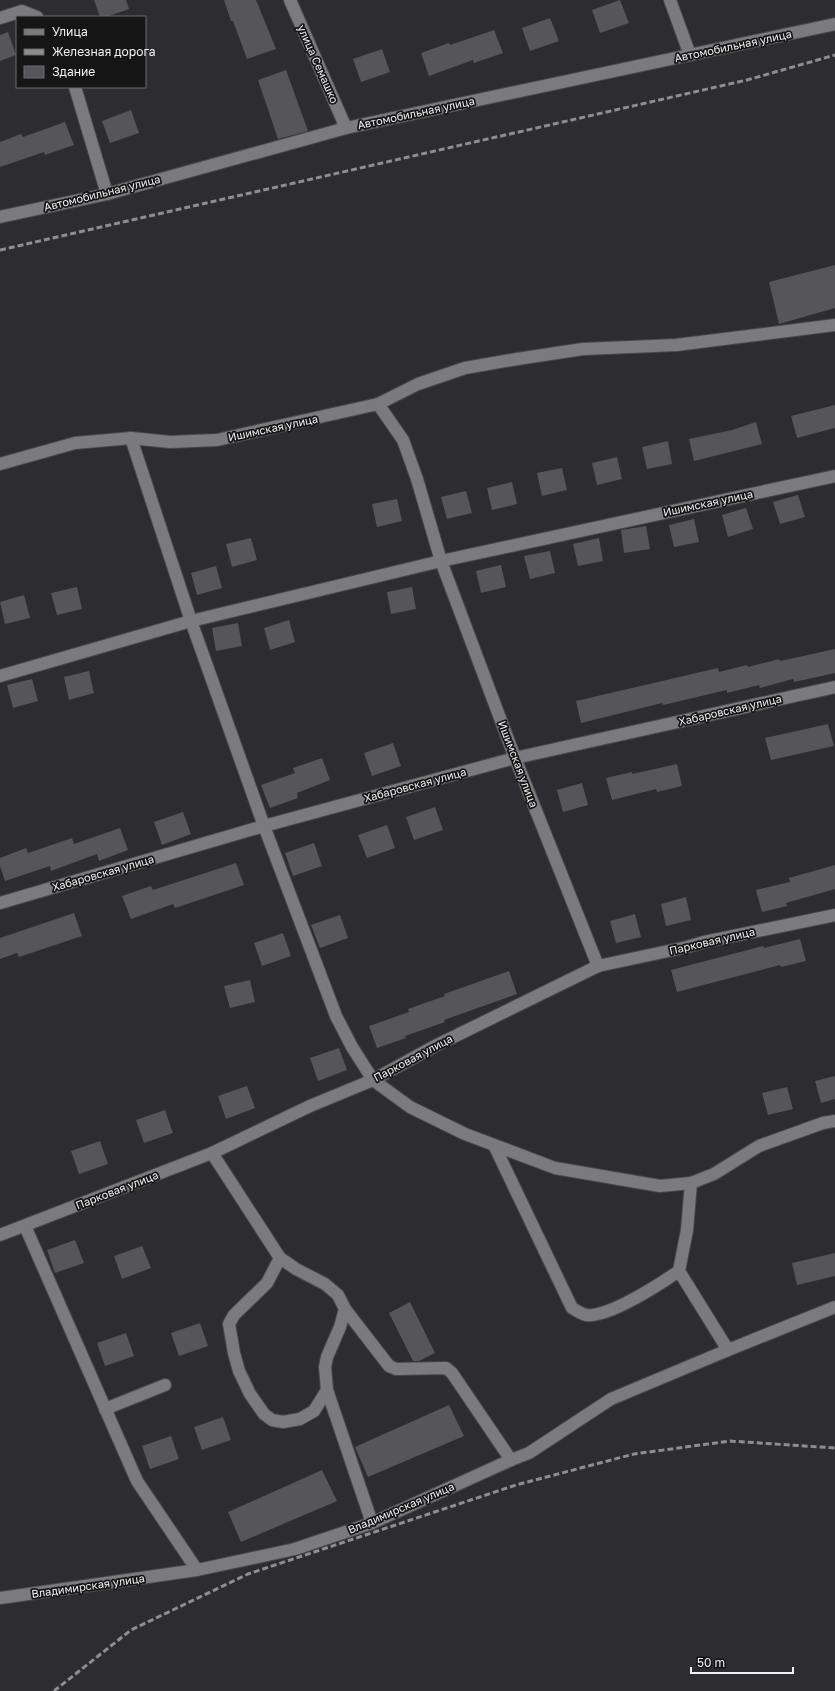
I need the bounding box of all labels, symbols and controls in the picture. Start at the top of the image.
legend [16,16,146,88]
street label: улица Семашко [295,23,342,105]
text: Улица [52,24,88,39]
street label: Автомобильная улица [673,27,793,64]
text: Железная дорога [52,44,155,59]
text: Здание [52,64,95,79]
street label: Автомобильная улица [356,94,476,131]
street label: Автомобильная улица [42,172,161,213]
street label: Ишимская улица [227,412,319,443]
street label: Ишимская улица [662,487,754,518]
street label: Хабаровская улица [677,691,783,728]
street label: Ишимская улица [496,719,541,809]
street label: Хабаровская улица [362,765,467,804]
street label: Хабаровская улица [50,852,155,893]
street label: Парковая улица [668,924,756,957]
street label: Парковая улица [371,1031,455,1084]
street label: Парковая улица [74,1168,160,1211]
street label: Владимирская улица [346,1479,456,1536]
street label: Владимирская улица [30,1571,145,1600]
scale bar [691,1649,793,1675]
text: 50 m [697,1655,725,1670]

